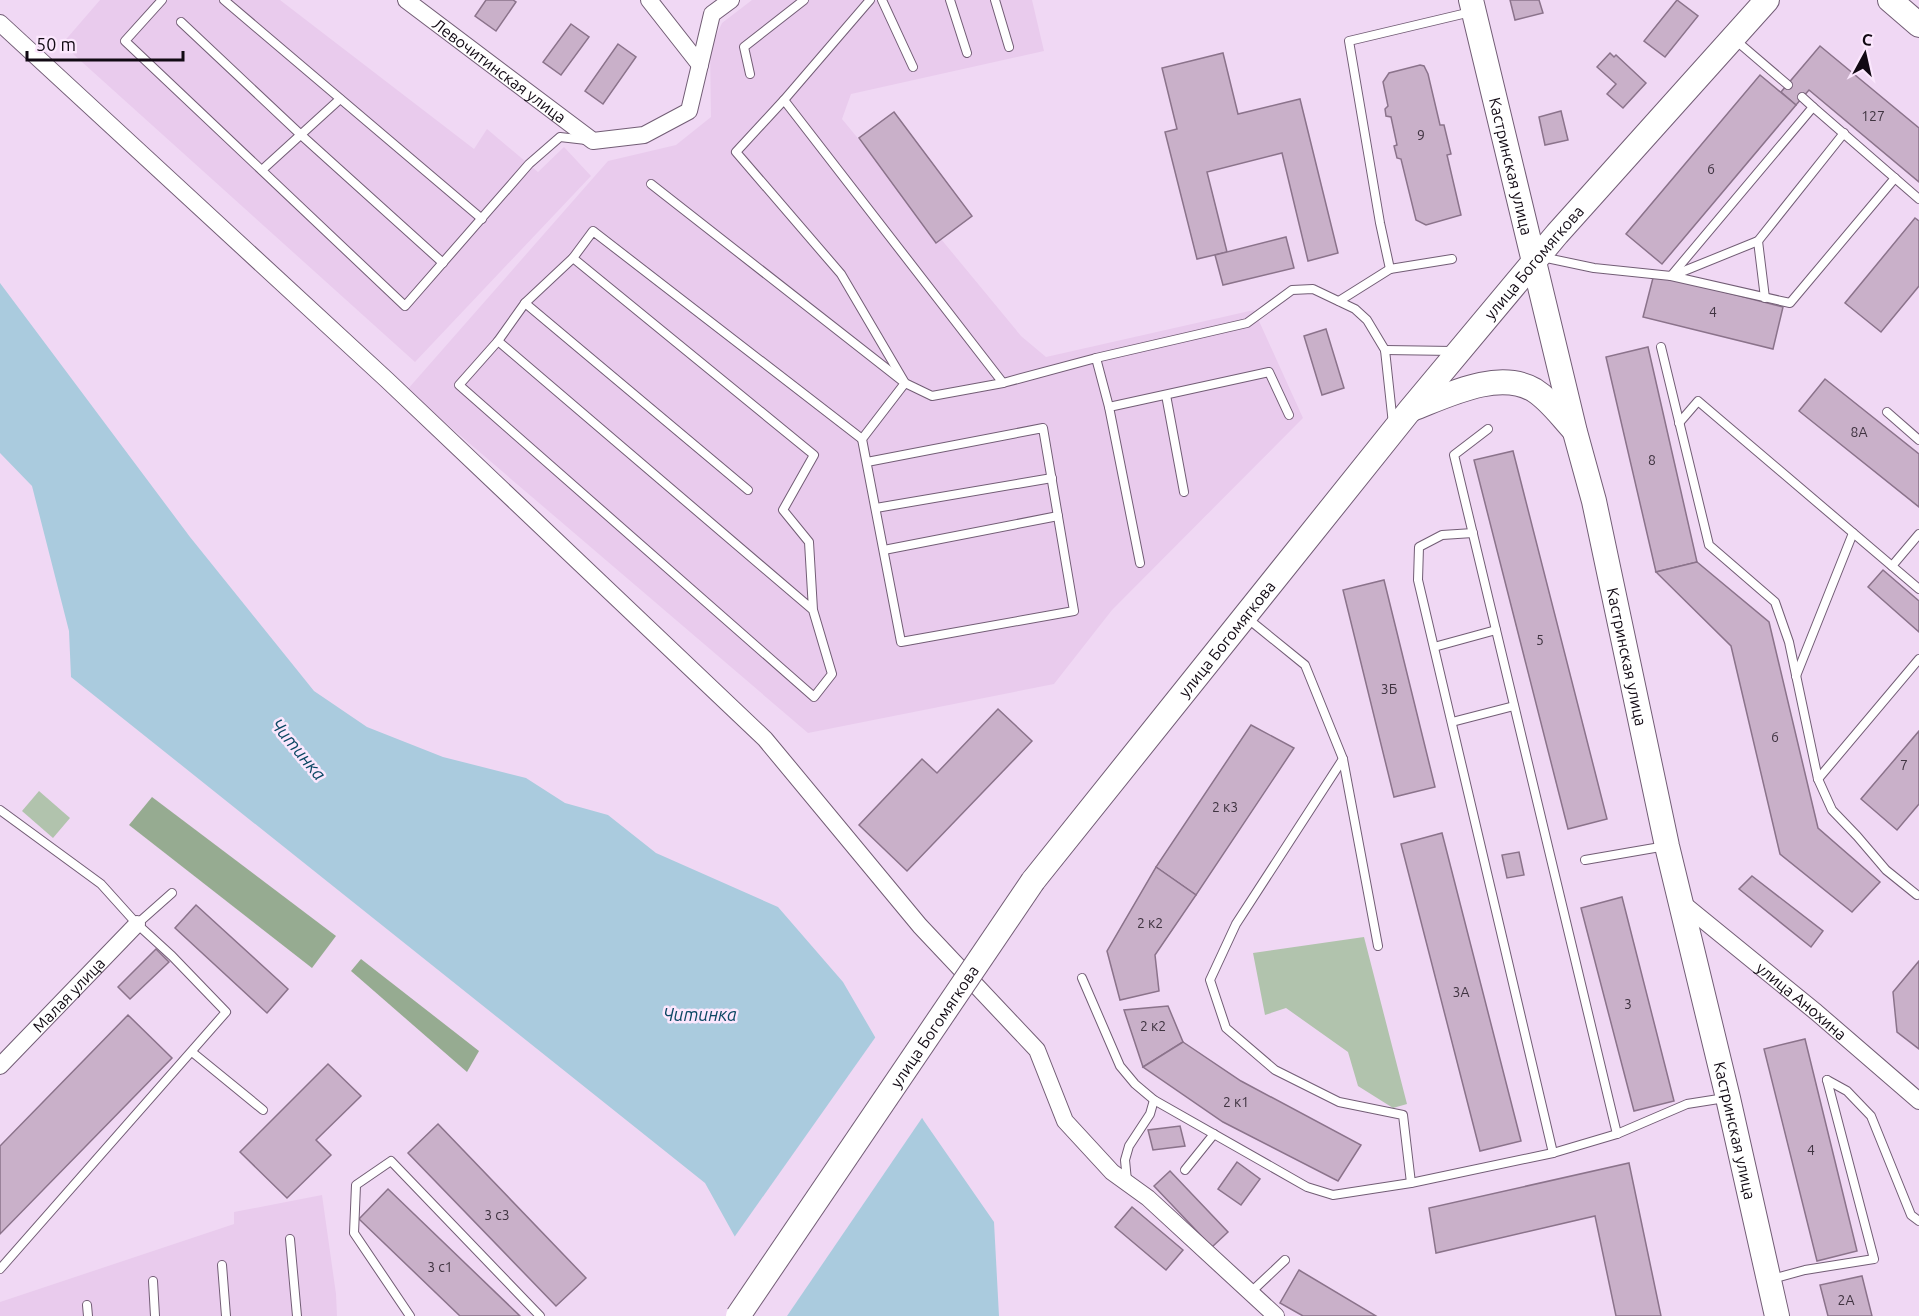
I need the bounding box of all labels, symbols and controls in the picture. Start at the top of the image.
street label: Левочитинская улица [429,14,570,126]
scale bar [27,24,183,62]
north arrow [1835,24,1895,84]
text: С [1861,30,1873,49]
text: 50 m [36,34,76,54]
street label: Кастринская улица [1486,96,1536,237]
house number: 127 [1861,108,1885,124]
house number: 9 [1417,127,1425,143]
house number: 6 [1707,161,1715,177]
street label: улица Богомягкова [1481,202,1587,323]
house number: 4 [1709,304,1717,320]
house number: 8А [1851,424,1868,440]
house number: 8 [1648,452,1656,468]
street label: улица Богомягкова [1175,577,1279,701]
street label: Кастринская улица [1604,586,1650,727]
house number: 5 [1536,632,1544,648]
house number: 3Б [1381,681,1397,697]
water label: Читинка [268,714,330,784]
house number: 6 [1771,729,1779,745]
house number: 7 [1900,757,1908,773]
house number: 2 к3 [1212,799,1238,815]
house number: 2 к2 [1137,915,1163,931]
street label: Малая улица [29,954,108,1036]
street label: улица Анохина [1753,958,1850,1043]
street label: улица Богомягкова [887,962,982,1091]
house number: 3А [1453,984,1470,1000]
house number: 3 [1624,996,1632,1012]
water label: Читинка [663,1004,737,1024]
house number: 2 к2 [1140,1018,1166,1034]
street label: Кастринская улица [1710,1060,1760,1201]
house number: 2 к1 [1223,1094,1249,1110]
house number: 4 [1807,1142,1815,1158]
house number: 3 с3 [484,1207,510,1223]
house number: 3 с1 [427,1259,453,1275]
house number: 2А [1838,1292,1855,1308]

